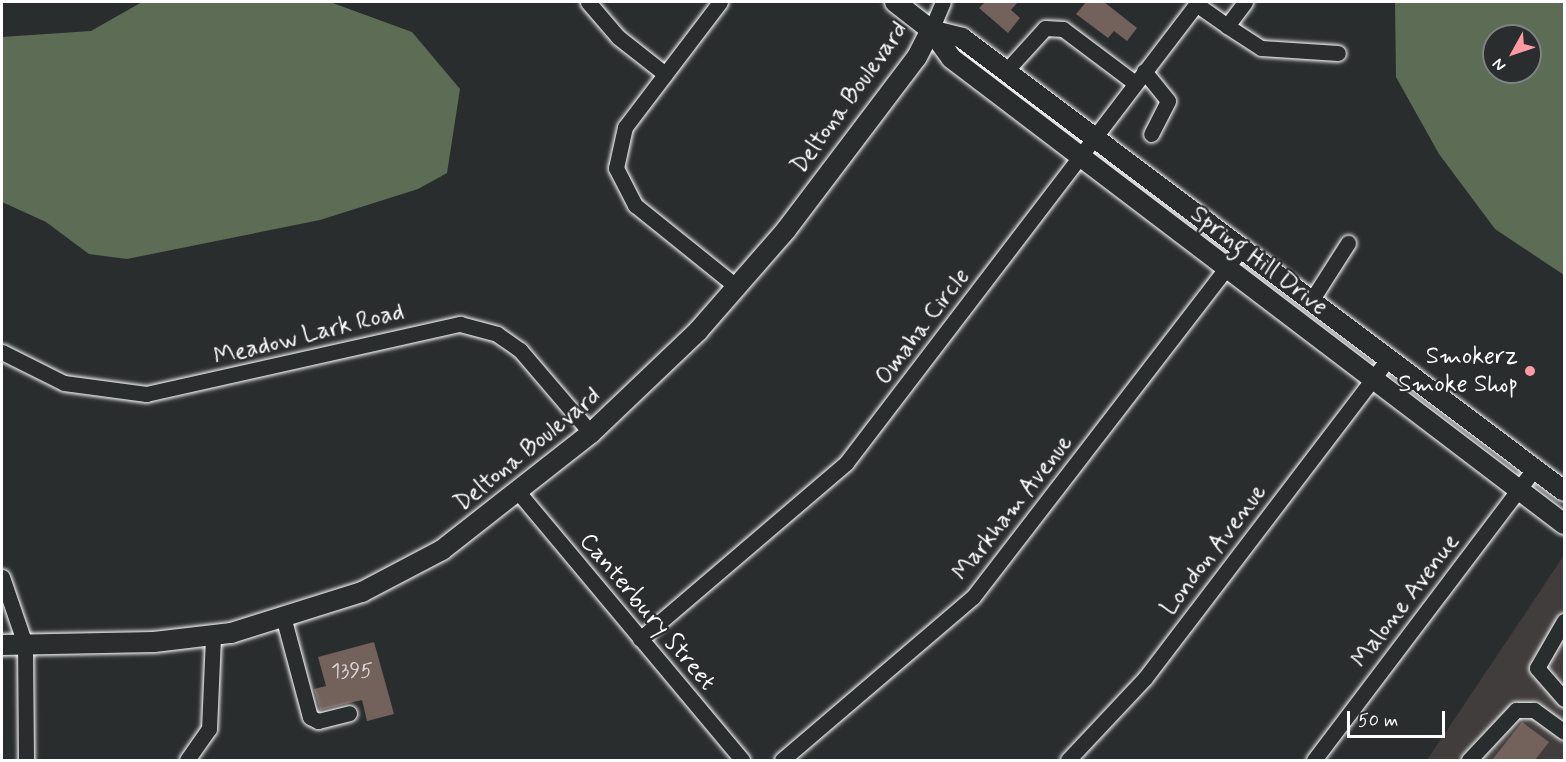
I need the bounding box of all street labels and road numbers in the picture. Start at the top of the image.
street label: Deltona Boulevard [785,16,915,180]
street label: Spring Hill Drive [1186,201,1332,321]
street label: Omaha Circle [869,262,977,392]
street label: Meadow Lark Road [211,297,407,373]
street label: Deltona Boulevard [449,382,607,518]
street label: Markham Avenue [945,427,1081,589]
street label: London Avenue [1156,480,1272,620]
street label: Canterbury Street [571,526,723,698]
street label: Malone Avenue [1346,528,1466,674]

